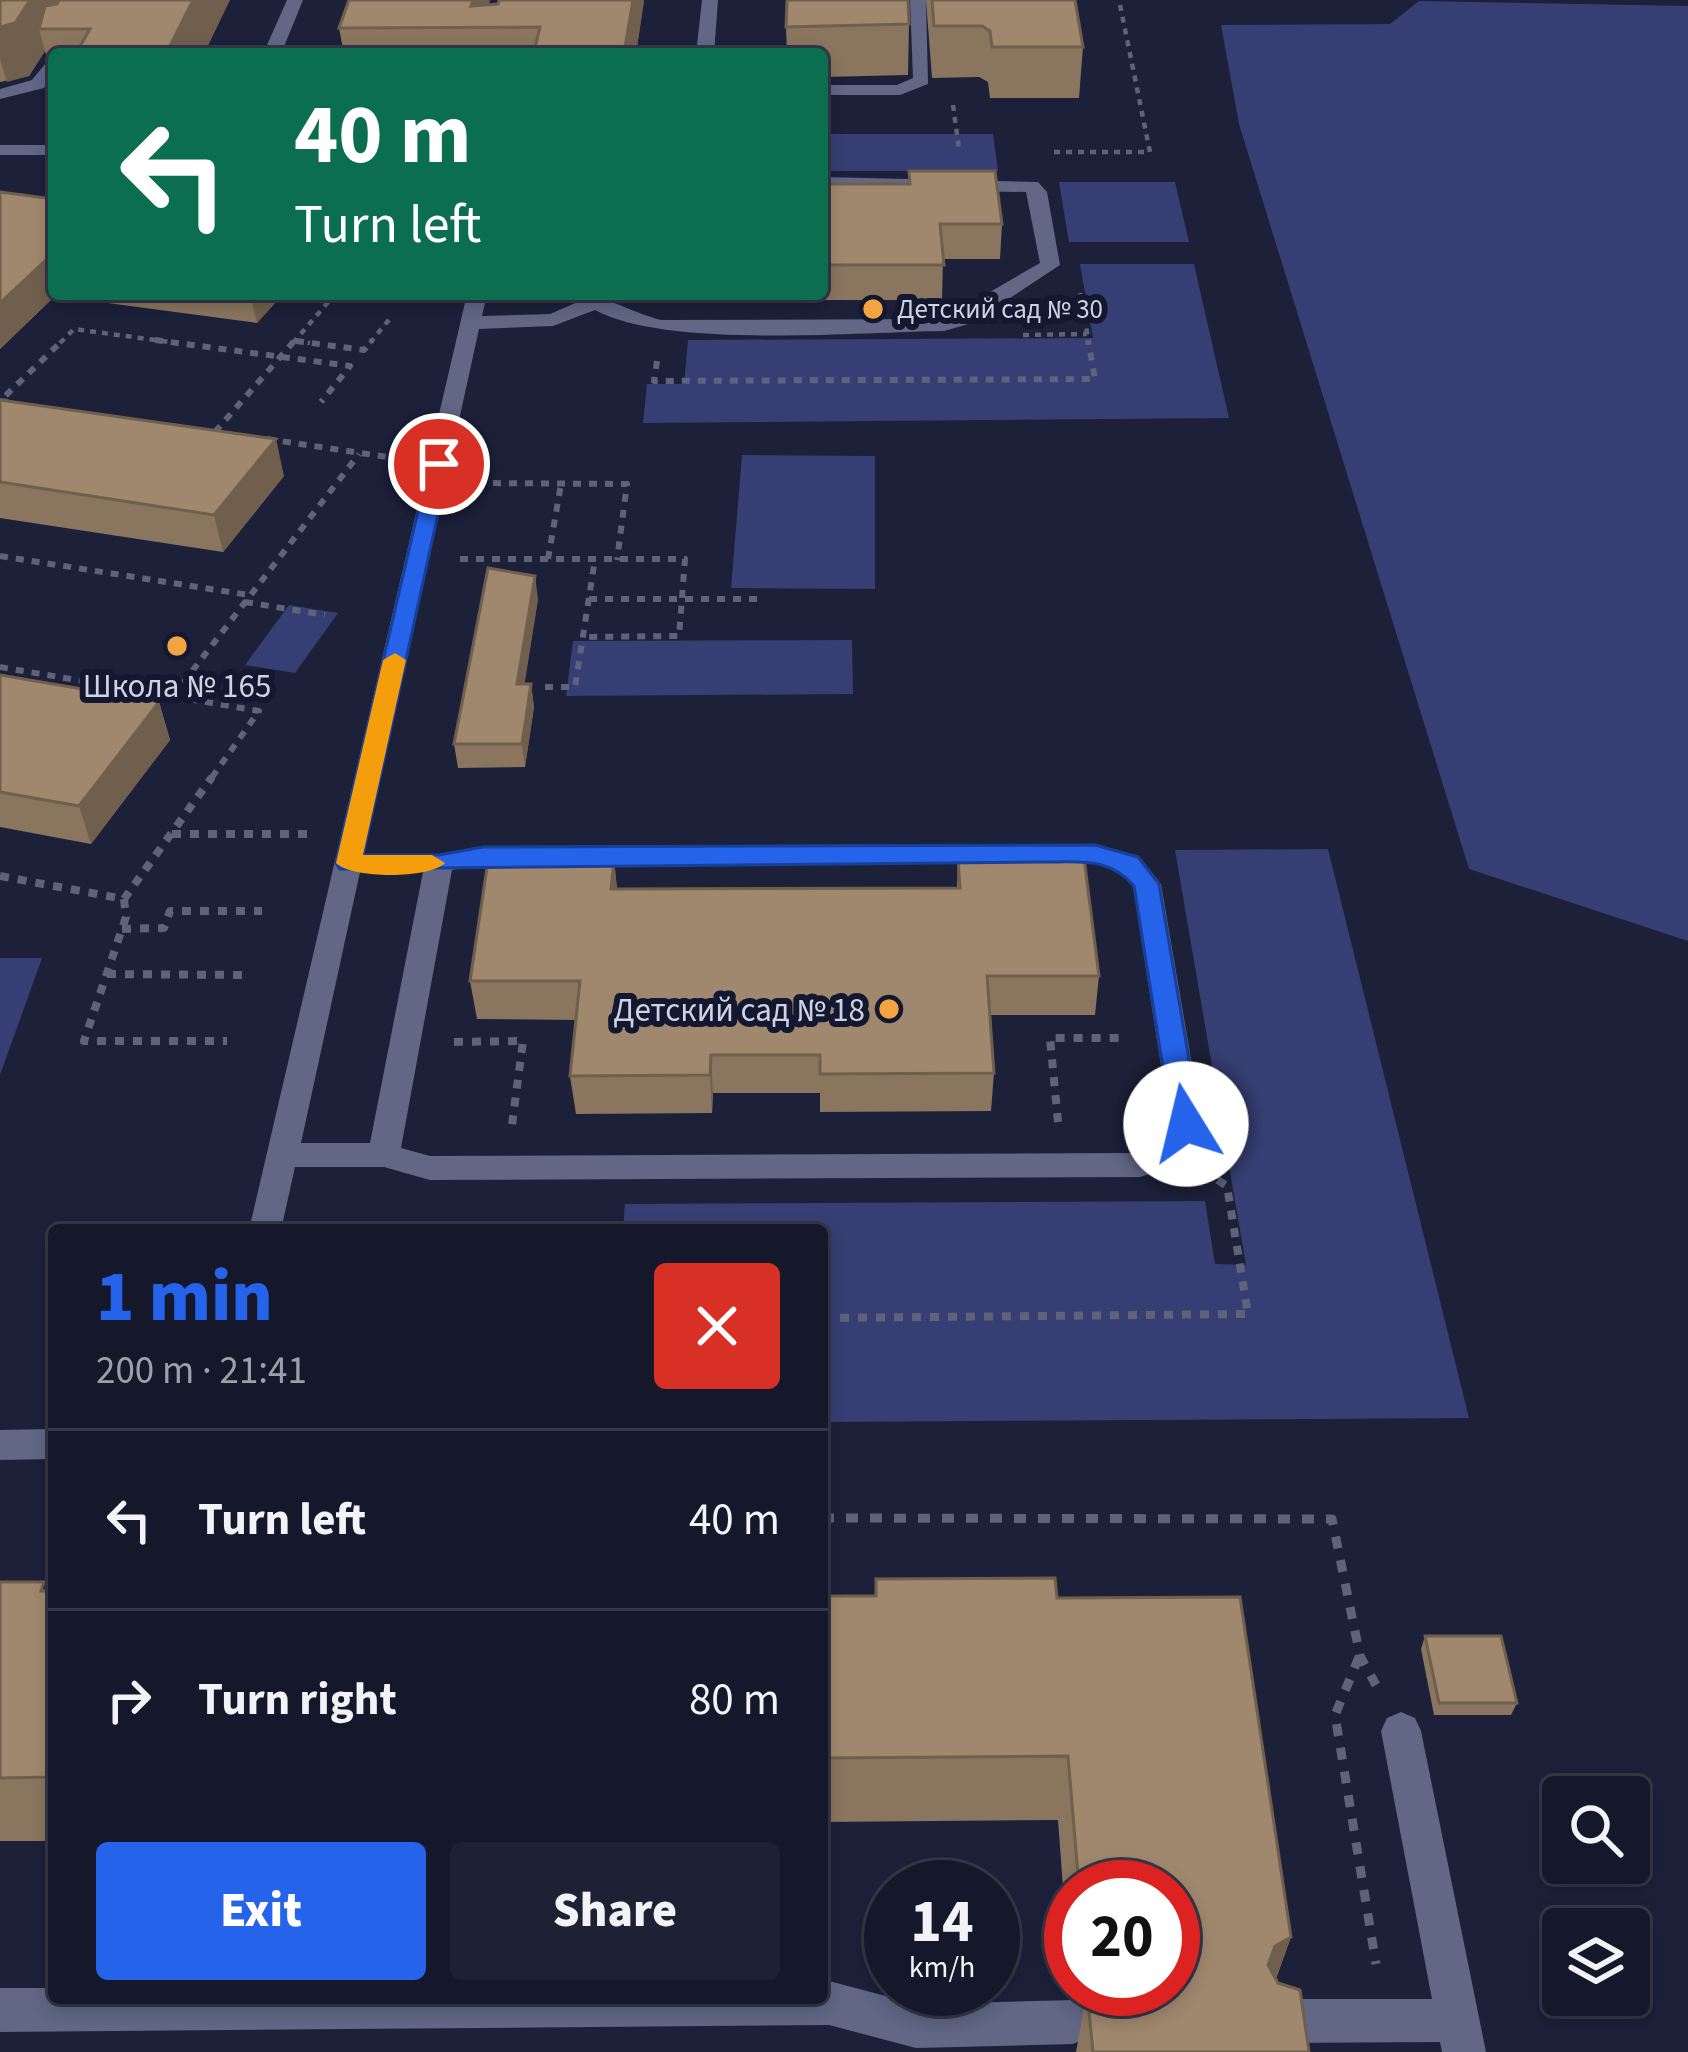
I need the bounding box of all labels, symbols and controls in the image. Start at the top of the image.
text: 40 m [294,76,472,196]
icon: left [96,96,252,252]
text: Turn left [294,187,481,264]
place label: Детский сад № 30 [897,290,1103,329]
marker: Детский сад № 30 [860,296,886,322]
pin [388,413,490,515]
icon: arrive [406,431,472,497]
marker: Школа № 165 [164,633,190,659]
place label: Школа № 165 [83,663,271,710]
place label: Детский сад № 18 [613,987,865,1034]
marker: Детский сад № 18 [876,996,902,1022]
position arrow [1123,1061,1249,1187]
text: 1 min [96,1246,273,1349]
button: close [654,1263,780,1389]
text: 200 m · 21:41 [96,1343,307,1399]
icon: left [96,1487,162,1553]
text: Turn left [198,1488,366,1552]
text: 40 m [689,1488,780,1552]
icon: right [96,1667,162,1733]
text: Turn right [198,1668,397,1732]
text: 80 m [689,1668,780,1732]
map controls [1542,1776,1650,2016]
button: search [1542,1776,1650,1884]
button: Exit [96,1842,426,1980]
button: Share [450,1842,780,1980]
speed limit sign: 20 [1044,1860,1200,2016]
text: 14 [910,1880,974,1965]
button: layers [1542,1908,1650,2016]
text: km/h [909,1946,975,1989]

